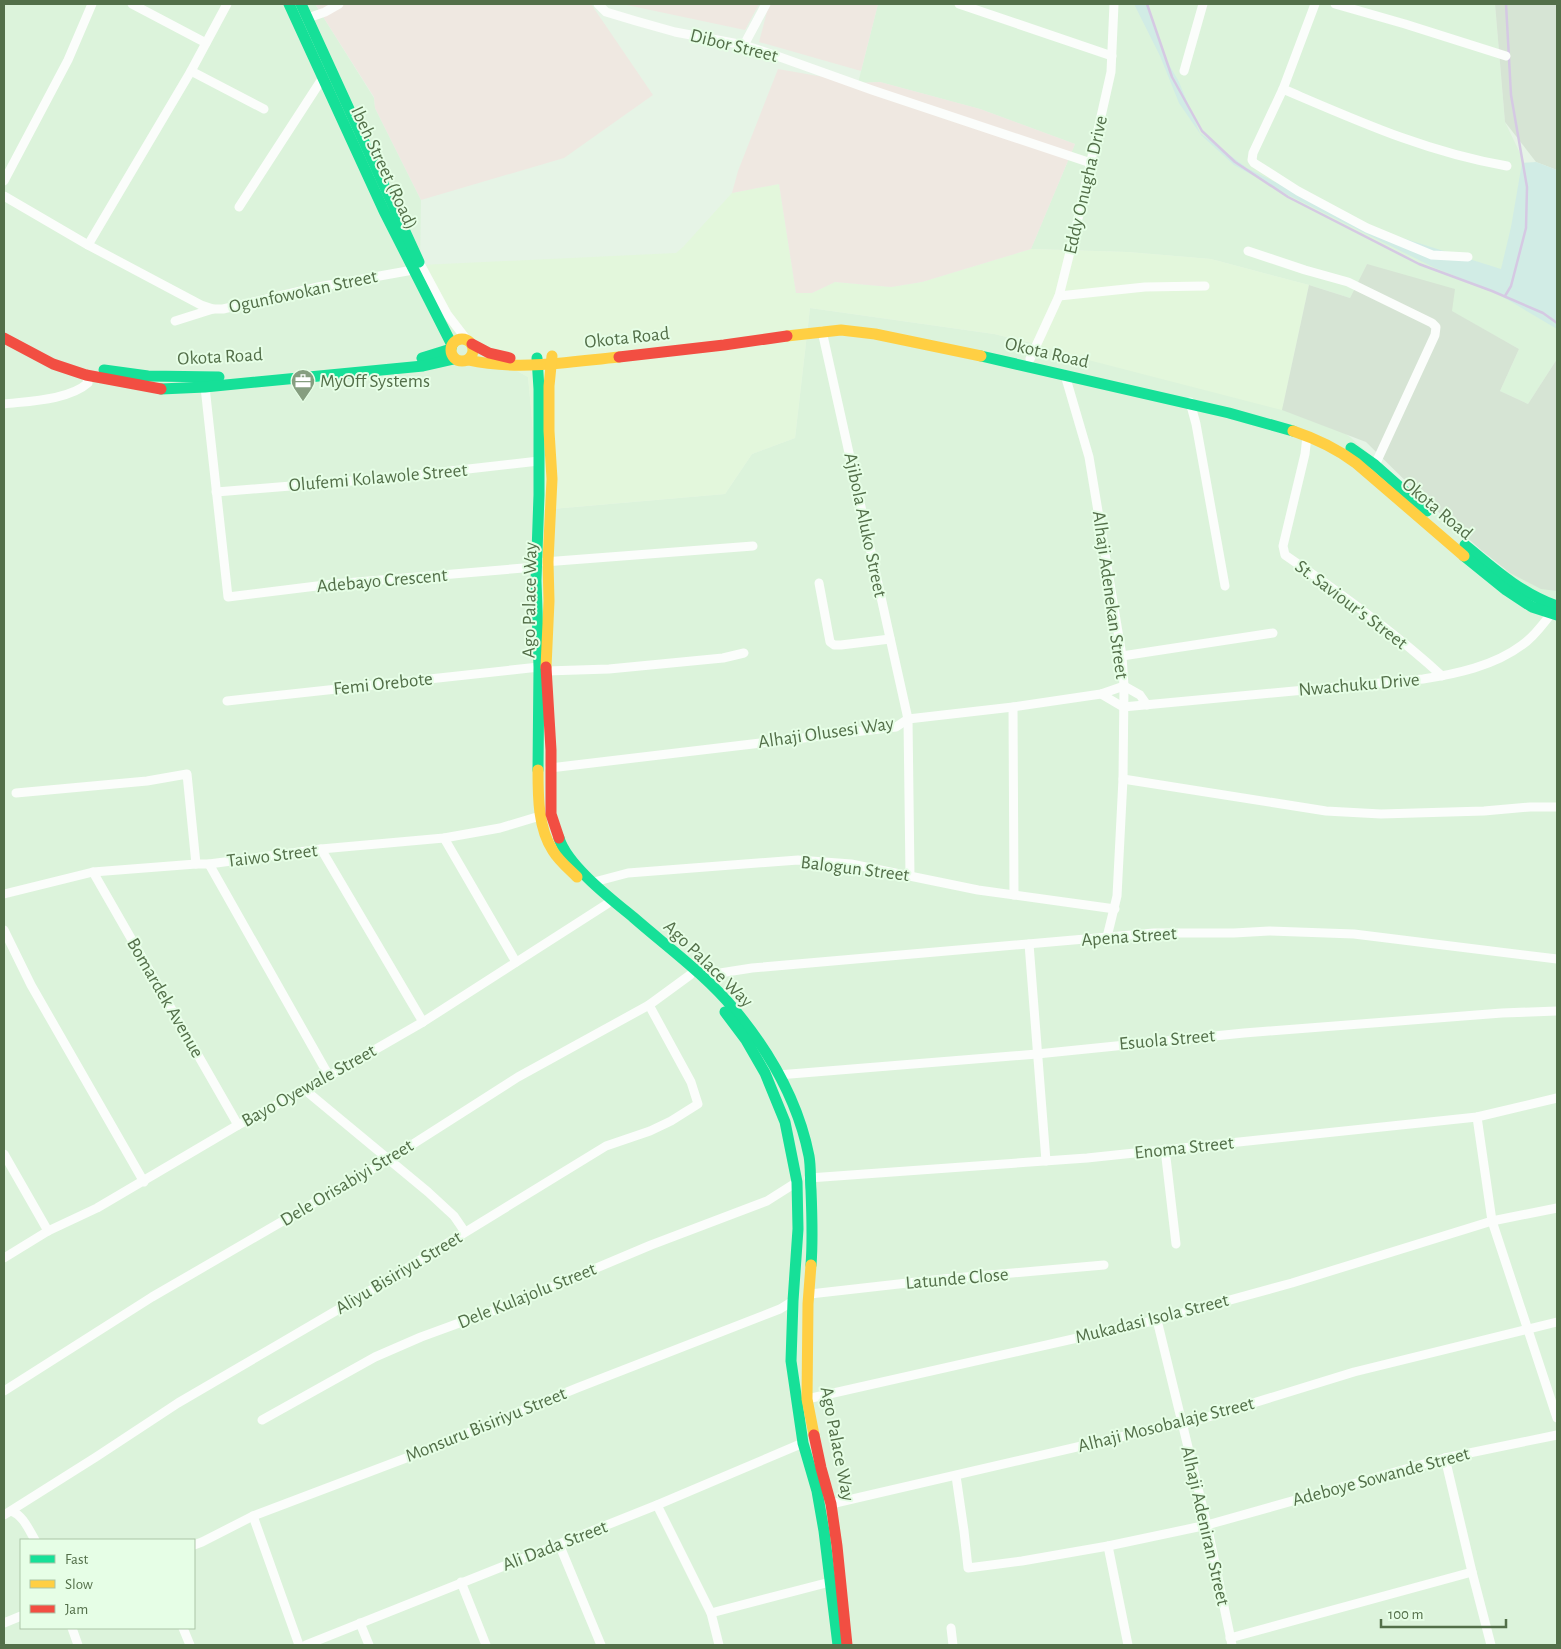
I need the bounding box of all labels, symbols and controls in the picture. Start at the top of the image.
street label: Dibor Street [688,26,780,66]
street label: Ibeh Street (Road) [347,103,421,233]
street label: Eddy Onugha Drive [1061,114,1111,256]
street label: Ogunfowokan Street [227,267,379,317]
street label: Okota Road [583,324,671,352]
street label: Okota Road [1003,334,1091,372]
street label: Okota Road [177,345,263,369]
office icon: MyOff Systems [290,368,316,402]
place label: MyOff Systems [320,372,430,391]
street label: Ajibola Aluko Street [840,451,890,599]
street label: Olufemi Kolawole Street [288,461,468,495]
street label: Okota Road [1398,474,1476,544]
street label: Alhaji Adenekan Street [1089,510,1131,680]
street label: Ago Palace Way [519,542,541,658]
street label: St. Saviour's Street [1291,557,1411,653]
street label: Adebayo Crescent [316,566,448,596]
street label: Femi Orebote [332,669,434,699]
street label: Nwachuku Drive [1298,670,1420,700]
street label: Alhaji Olusesi Way [757,714,895,752]
street label: Taiwo Street [226,841,318,871]
street label: Balogun Street [800,853,910,885]
street label: Ago Palace Way [660,917,756,1011]
street label: Apena Street [1081,924,1177,950]
street label: Bomardek Avenue [123,935,207,1061]
street label: Esuola Street [1118,1026,1216,1054]
street label: Bayo Oyewale Street [239,1041,379,1131]
street label: Enoma Street [1133,1133,1235,1163]
street label: Dele Orisabiyi Street [277,1136,417,1230]
street label: Aliyu Bisiriyu Street [332,1228,466,1318]
street label: Dele Kulajolu Street [455,1260,599,1332]
street label: Latunde Close [905,1265,1009,1293]
street label: Mukadasi Isola Street [1073,1291,1231,1347]
street label: Monsuru Bisiriyu Street [403,1384,569,1466]
street label: Ago Palace Way [817,1385,857,1503]
street label: Alhaji Mosobalaje Street [1076,1394,1256,1456]
street label: Alhaji Adeniran Street [1177,1444,1233,1608]
street label: Adeboye Sowande Street [1290,1444,1472,1510]
street label: Ali Dada Street [500,1517,610,1575]
legend [20,1539,195,1629]
text: Fast [65,1552,89,1567]
text: Slow [65,1577,93,1592]
scale bar [1381,1596,1506,1628]
text: Jam [65,1602,88,1617]
text: 100 m [1388,1607,1423,1622]

